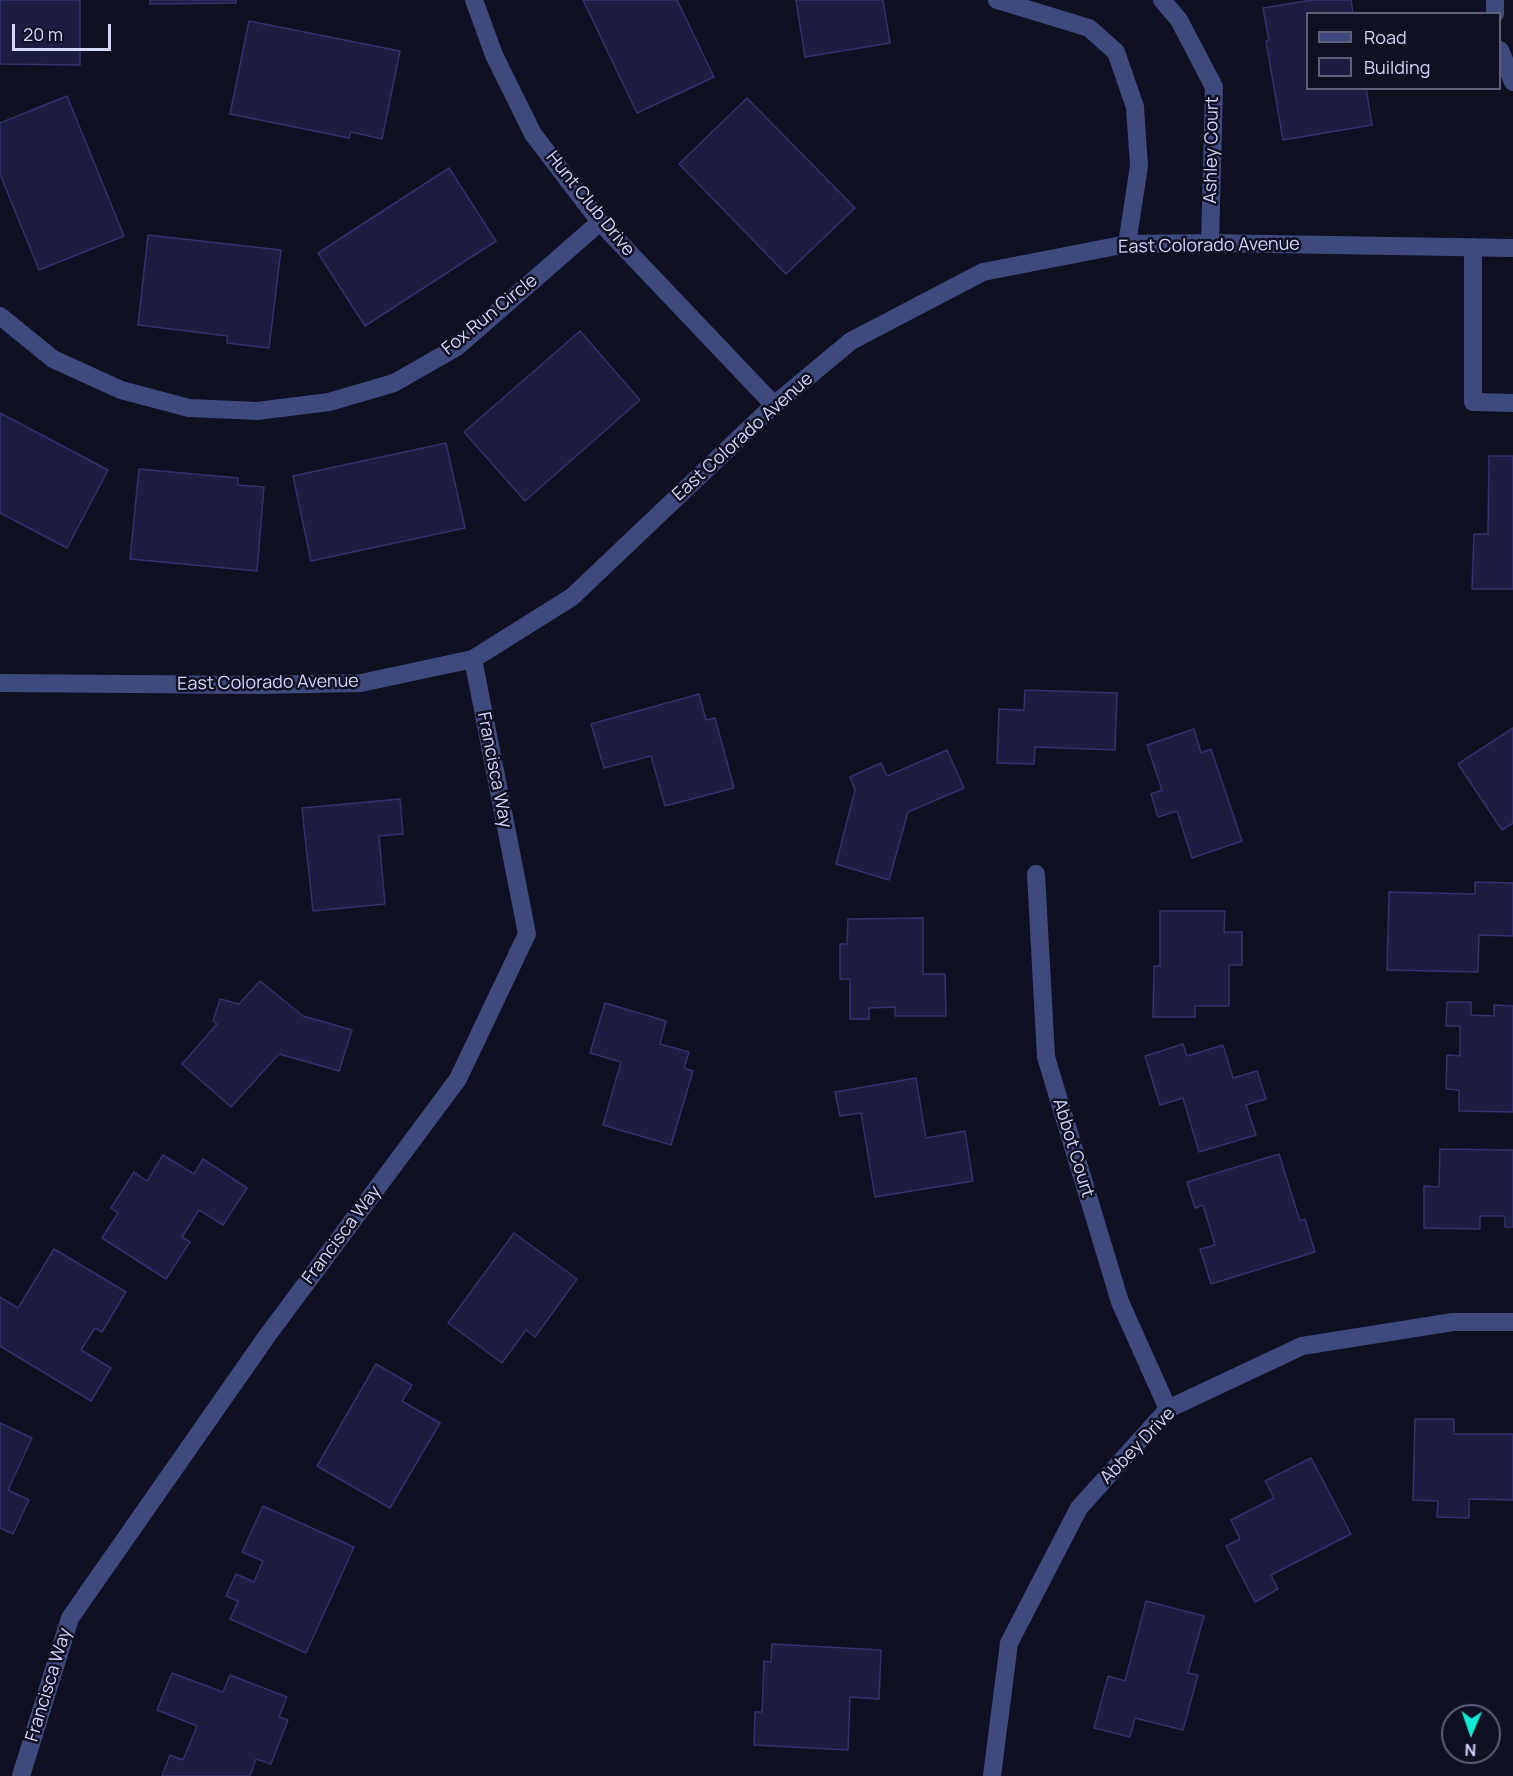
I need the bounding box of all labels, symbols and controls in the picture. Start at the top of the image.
scale bar [15,12,114,50]
legend [1306,12,1501,90]
text: 20 m [23,22,63,46]
text: Road [1364,25,1407,49]
text: Building [1364,55,1430,79]
street label: Ashley Court [1200,96,1224,204]
street label: Hunt Club Drive [541,147,639,261]
street label: East Colorado Avenue [1118,234,1300,258]
street label: Fox Run Circle [438,270,542,360]
street label: East Colorado Avenue [668,368,818,506]
street label: East Colorado Avenue [177,671,359,695]
street label: Francisca Way [472,710,516,830]
street label: Abbot Court [1048,1096,1098,1200]
street label: Francisca Way [298,1182,386,1288]
street label: Abbey Drive [1096,1403,1180,1489]
street label: Francisca Way [21,1626,77,1744]
north arrow [1441,1704,1501,1764]
text: N [1464,1739,1477,1761]

